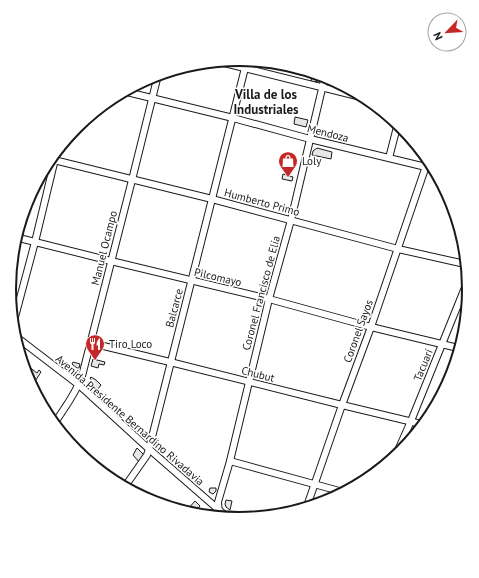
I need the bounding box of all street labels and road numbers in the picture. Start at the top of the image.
street label: Mendoza [306,121,350,145]
street label: Humberto Primo [223,185,301,219]
street label: Manuel Ocampo [88,209,120,287]
street label: Coronel Francisco de Elía [239,234,283,352]
street label: Pilcomayo [193,265,243,289]
street label: Balcarce [162,287,186,329]
street label: Coronel Sayos [340,297,376,364]
street label: Tacuarí [410,347,436,383]
street label: Avenida Presidente Bernardino Rivadavia [53,352,207,488]
street label: Chubut [240,363,276,385]

